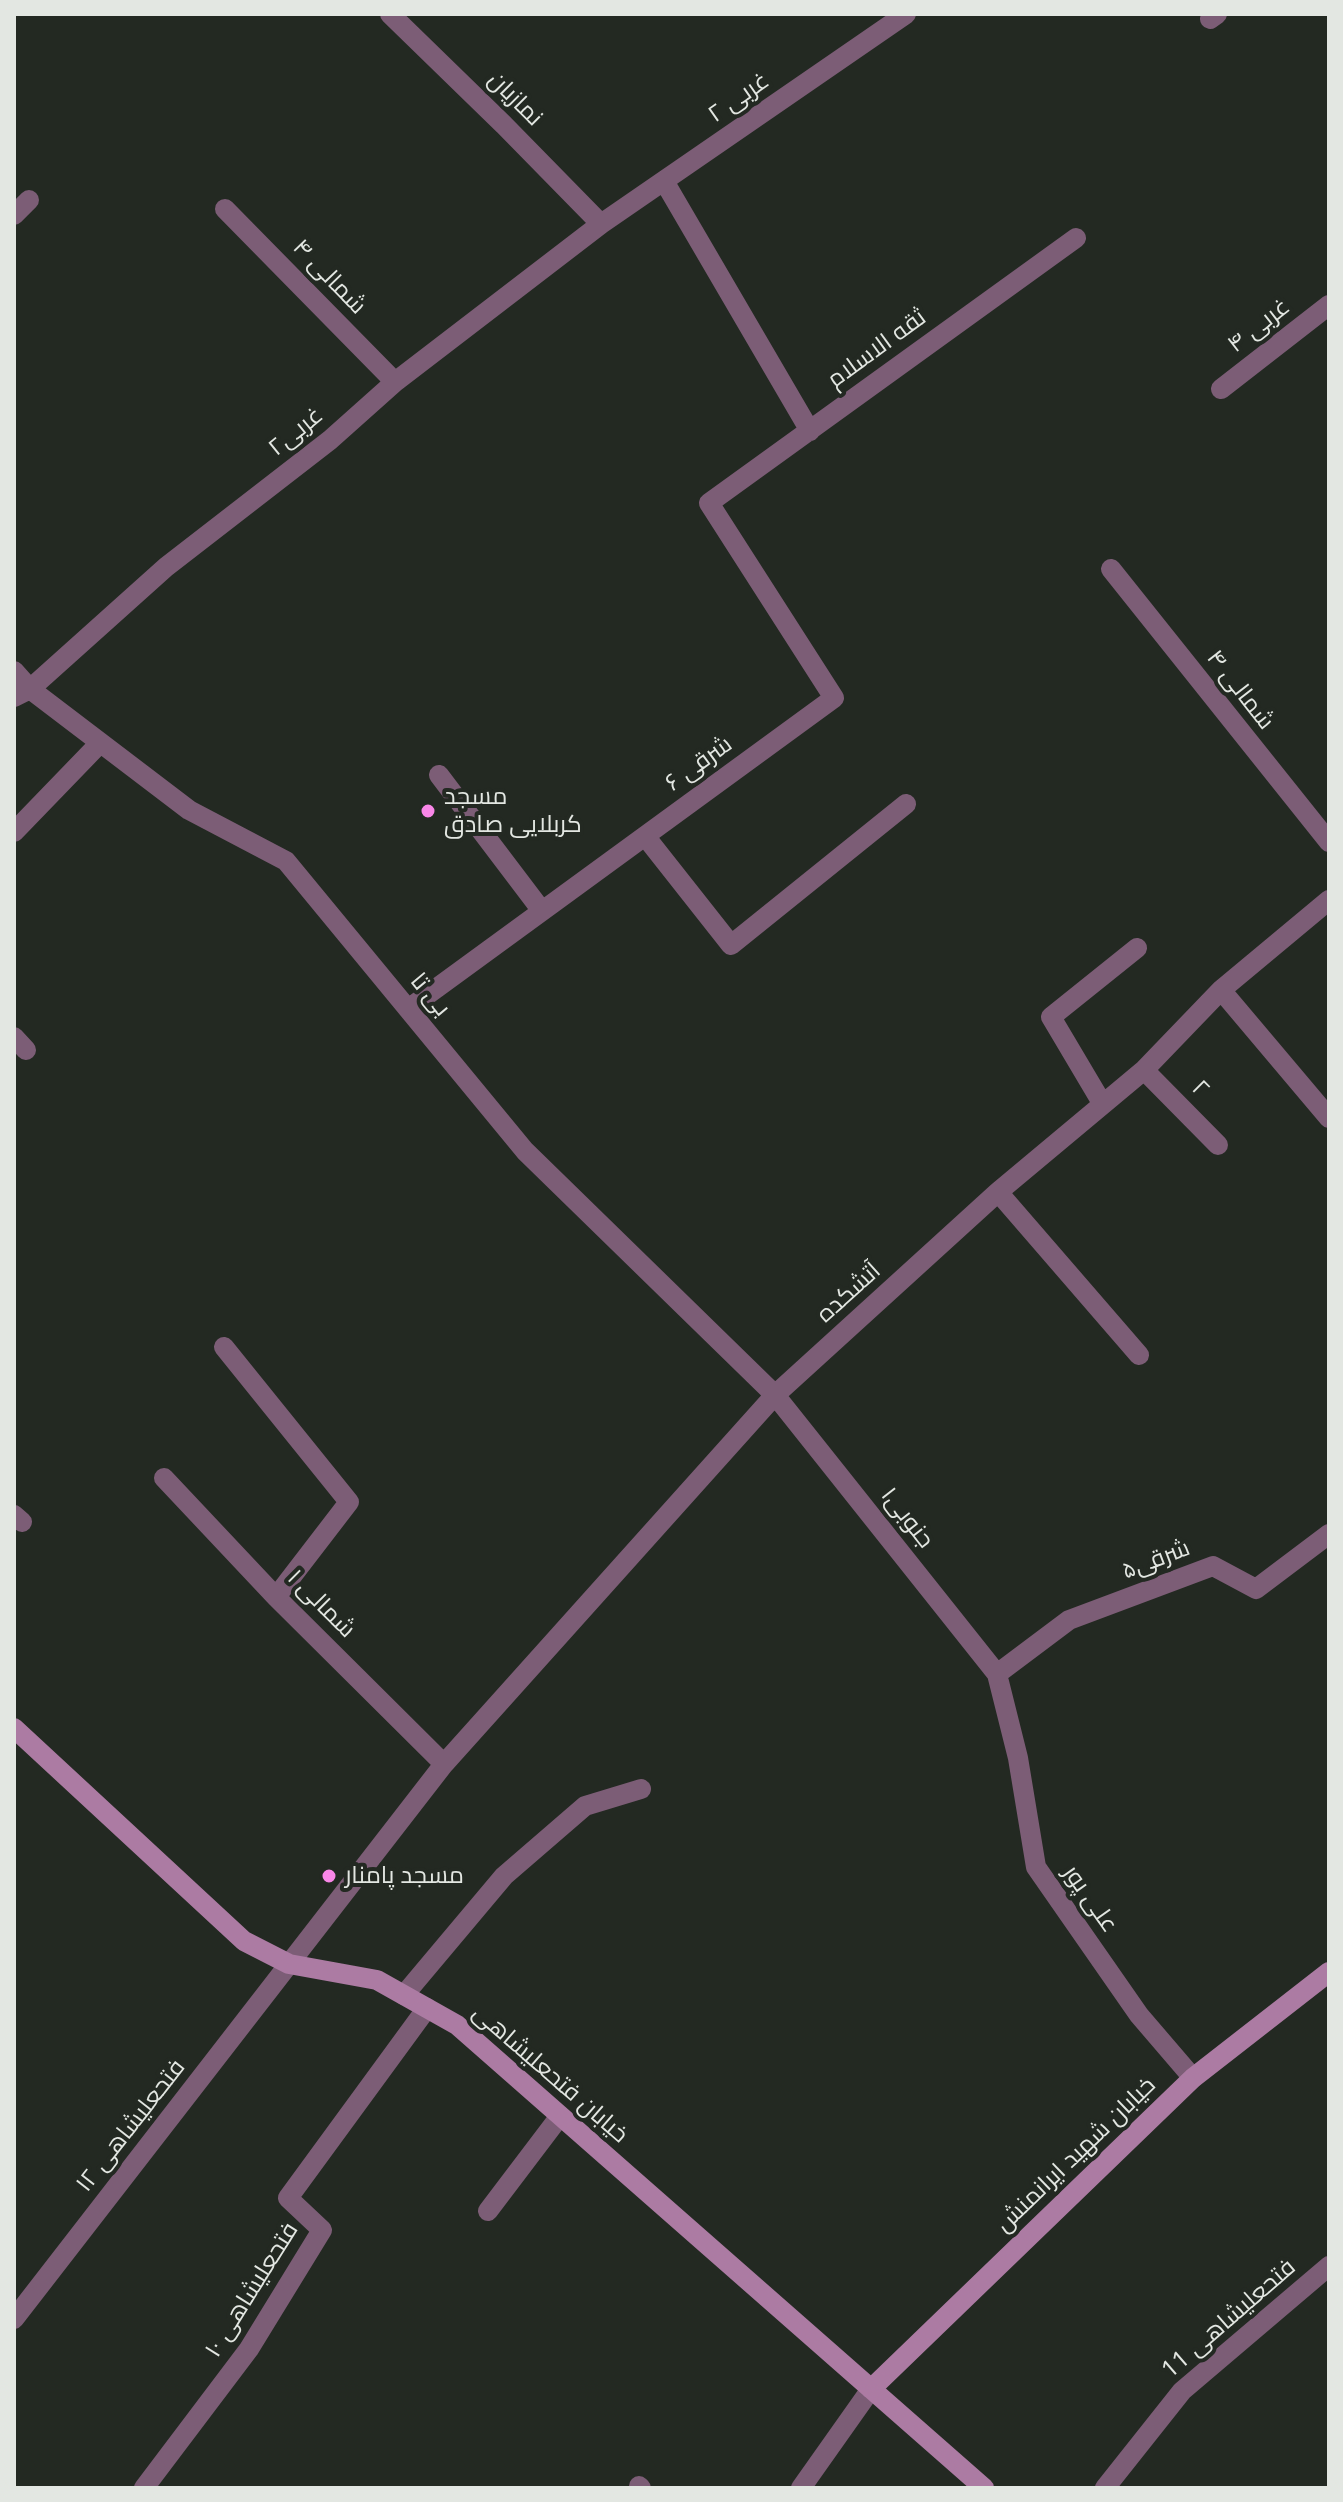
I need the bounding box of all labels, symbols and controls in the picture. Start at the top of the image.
street label: نمازیان [482,66,548,132]
street label: ۲ غربی [703,67,775,129]
street label: ۴ شمالی [286,234,372,320]
street label: ۴ غربی [1222,293,1296,359]
street label: ثقه الاسلام [822,304,932,394]
street label: غربی۲ [263,401,329,463]
street label: ۴ شمالی [1200,644,1280,736]
street label: ۶ شرقی [660,730,738,798]
place label: مسجد کربلایی صادق [444,783,582,839]
marker: مسجد کربلایی صادق [419,802,437,820]
street label: بی تا [404,968,456,1022]
street label: ۲ [1185,1074,1215,1104]
street label: آتشکده [811,1257,887,1329]
street label: جنوبی۱ [874,1482,940,1554]
street label: شرقی۵ [1118,1534,1194,1586]
street label: ۱ شمالی [281,1564,361,1644]
street label: علی پور [1057,1860,1123,1938]
place label: مسجد پامنار [345,1862,464,1890]
marker: مسجد پامنار [320,1867,338,1885]
street label: خیابان فتحعلیشاهی [466,1999,634,2149]
street label: فتحعلیشاهی ۱۲ [70,2054,192,2198]
street label: خیابان شهید ایرانمنش [990,2071,1162,2239]
street label: فتحعلیشاهی ۱۰ [199,2217,305,2363]
street label: فتحعلیشاهی 11 [1156,2253,1302,2385]

